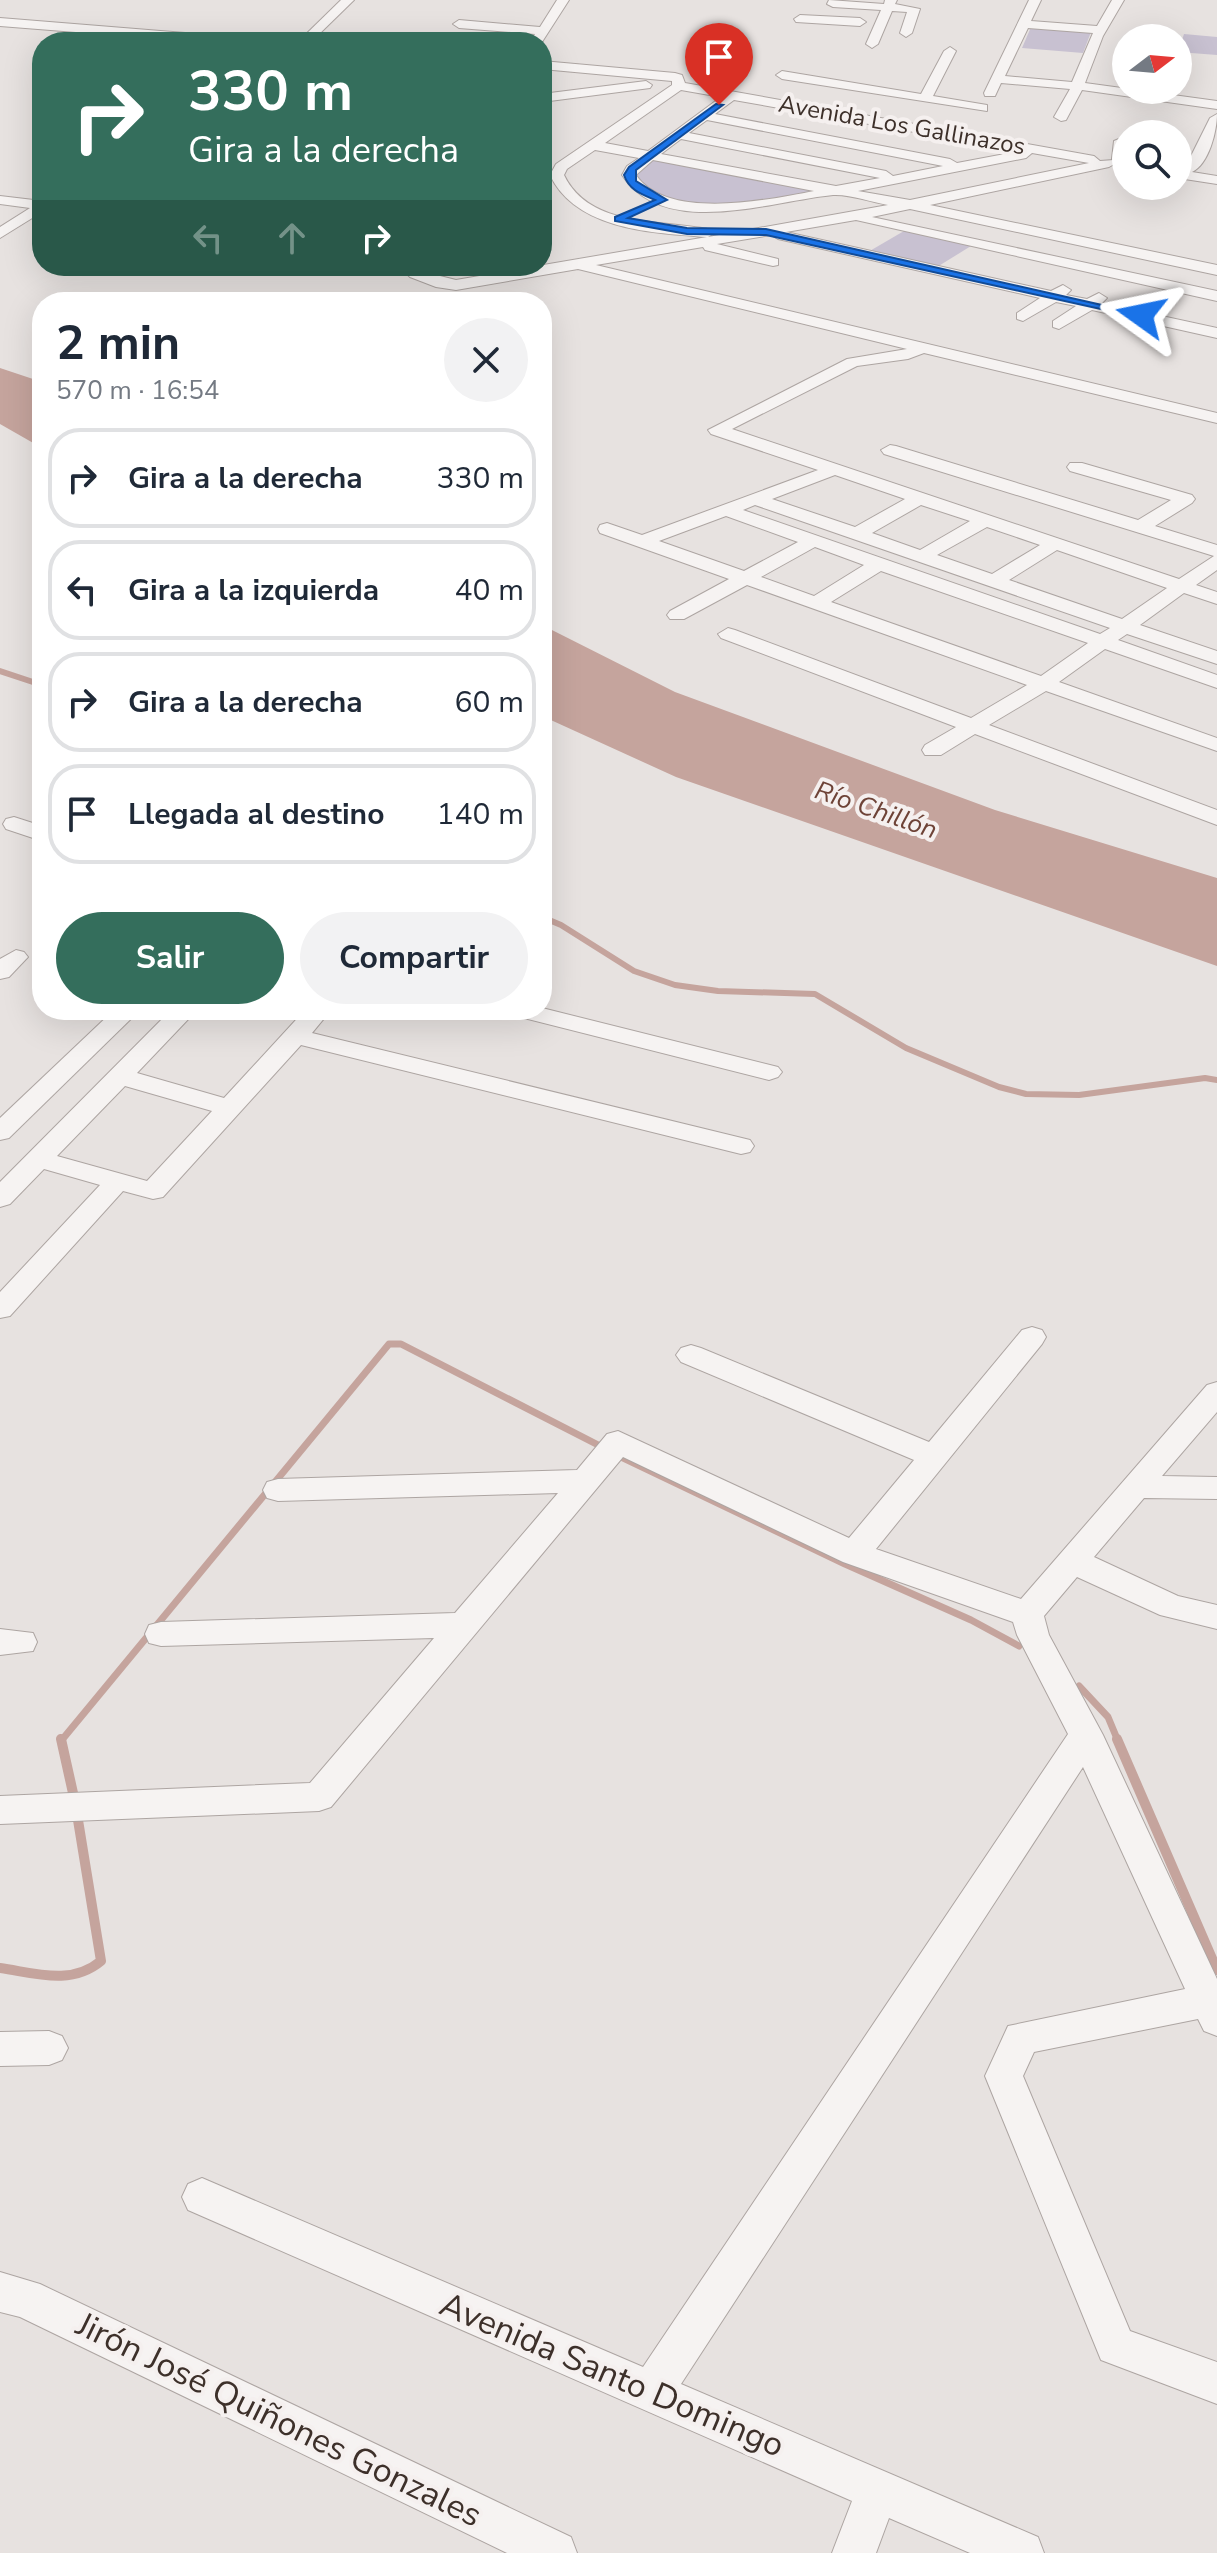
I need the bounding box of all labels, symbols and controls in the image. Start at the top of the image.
pin [685,23,753,105]
north arrow [1112,24,1192,104]
map controls [1112,24,1192,200]
icon: arrive [697,35,741,79]
text: 330 m [188,53,353,130]
icon: right [56,64,160,168]
street label: Avenida Los Gallinazos [776,88,1028,162]
button: search [1112,120,1192,200]
text: Gira a la derecha [188,126,459,175]
icon: left [186,216,230,260]
icon: ahead [270,216,314,260]
icon: right [354,216,398,260]
position arrow [1099,273,1183,357]
text: 2 min [56,310,180,376]
button: close [444,318,528,402]
text: 570 m · 16:54 [56,373,219,408]
icon: right [60,456,104,500]
text: Gira a la derecha [128,458,363,499]
text: 330 m [437,458,524,499]
icon: left [60,568,104,612]
text: Gira a la izquierda [128,570,379,611]
text: 40 m [455,570,524,611]
icon: right [60,680,104,724]
text: Gira a la derecha [128,682,363,723]
text: 60 m [455,682,524,723]
water label: Río Chillón [810,773,942,847]
icon: arrive [60,792,104,836]
text: Llegada al destino [128,794,384,835]
text: 140 m [437,794,524,835]
button: Salir [56,912,284,1004]
button: Compartir [300,912,528,1004]
street label: Avenida Santo Domingo [433,2282,791,2468]
street label: Jirón José Quiñones Gonzales [68,2301,489,2538]

